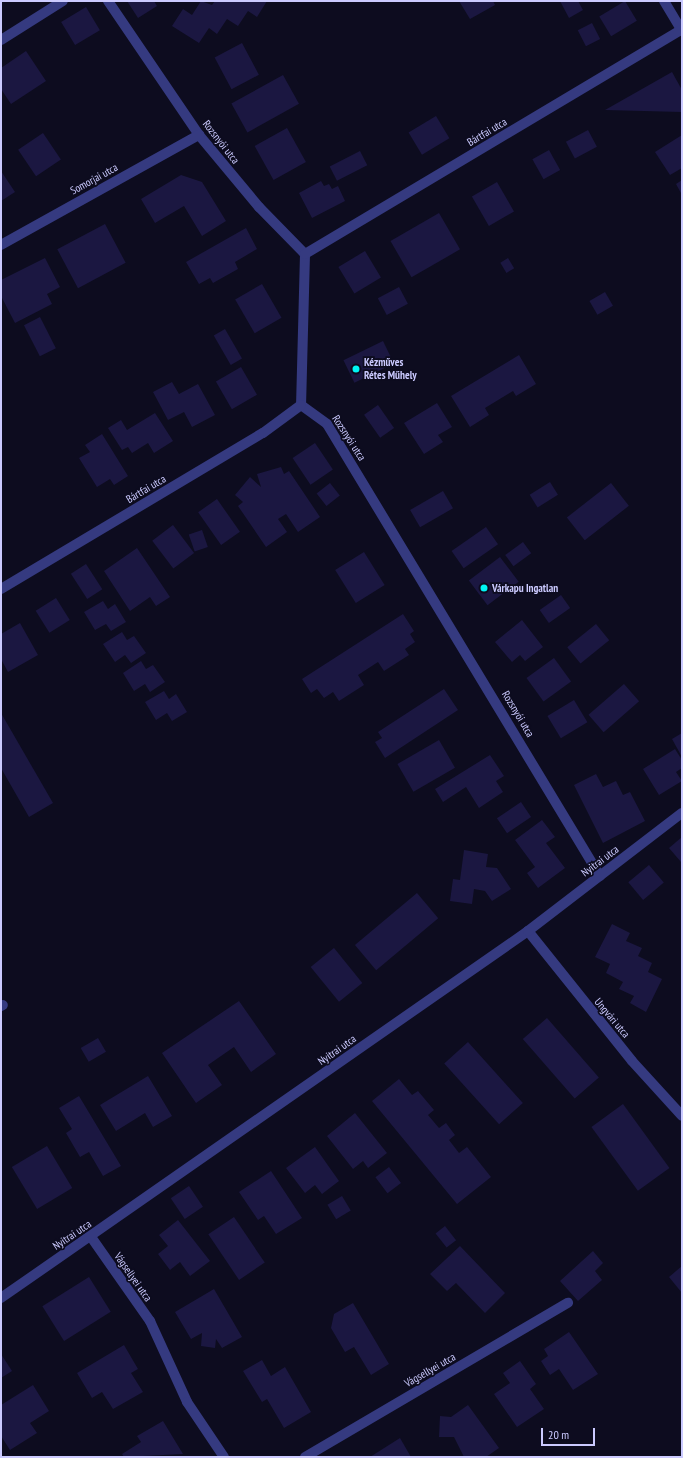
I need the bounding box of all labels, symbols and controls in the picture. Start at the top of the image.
street label: Bártfai utca [465,115,509,149]
street label: Rozsnyói utca [200,118,242,166]
street label: Somorjai utca [68,161,120,197]
place label: Kézműves Rétes Műhely [364,356,417,382]
marker: Kézműves Rétes Műhely [351,364,361,374]
street label: Rozsnyói utca [329,413,369,463]
street label: Bártfai utca [124,472,168,506]
place label: Várkapu Ingatlan [492,581,558,595]
marker: Várkapu Ingatlan [479,583,489,593]
street label: Rozsnyói utca [499,688,537,740]
street label: Nyitrai utca [579,843,621,879]
street label: Ungvári utca [592,995,632,1041]
street label: Nyitrai utca [315,1032,359,1068]
street label: Nyitrai utca [50,1217,94,1253]
street label: Vágsellyei utca [111,1250,155,1304]
street label: Vágsellyei utca [402,1350,458,1390]
scale bar [543,1420,597,1446]
text: 20 m [548,1427,569,1442]

